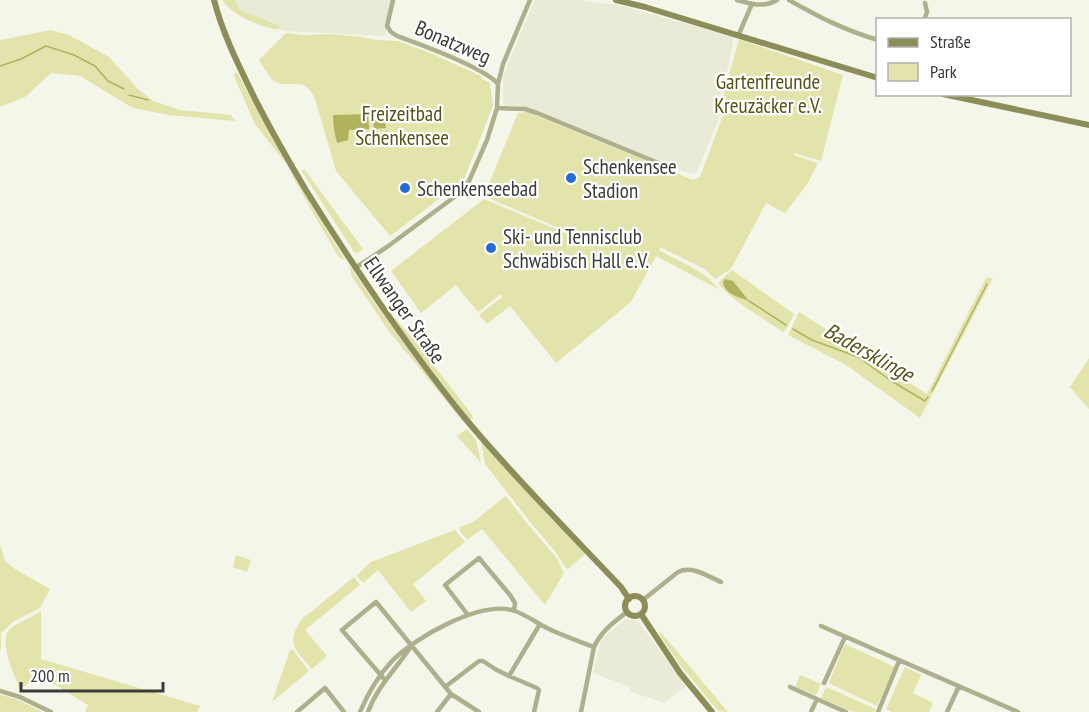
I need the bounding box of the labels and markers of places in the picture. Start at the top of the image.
place label: Schenkensee Stadion [583,153,677,204]
marker: Schenkensee Stadion [564,171,578,185]
place label: Schenkenseebad [417,175,537,202]
marker: Schenkenseebad [398,181,412,195]
place label: Ski- und Tennisclub Schwäbisch Hall e.V. [503,223,649,274]
marker: Ski- und Tennisclub Schwäbisch Hall e.V. [484,241,498,255]

